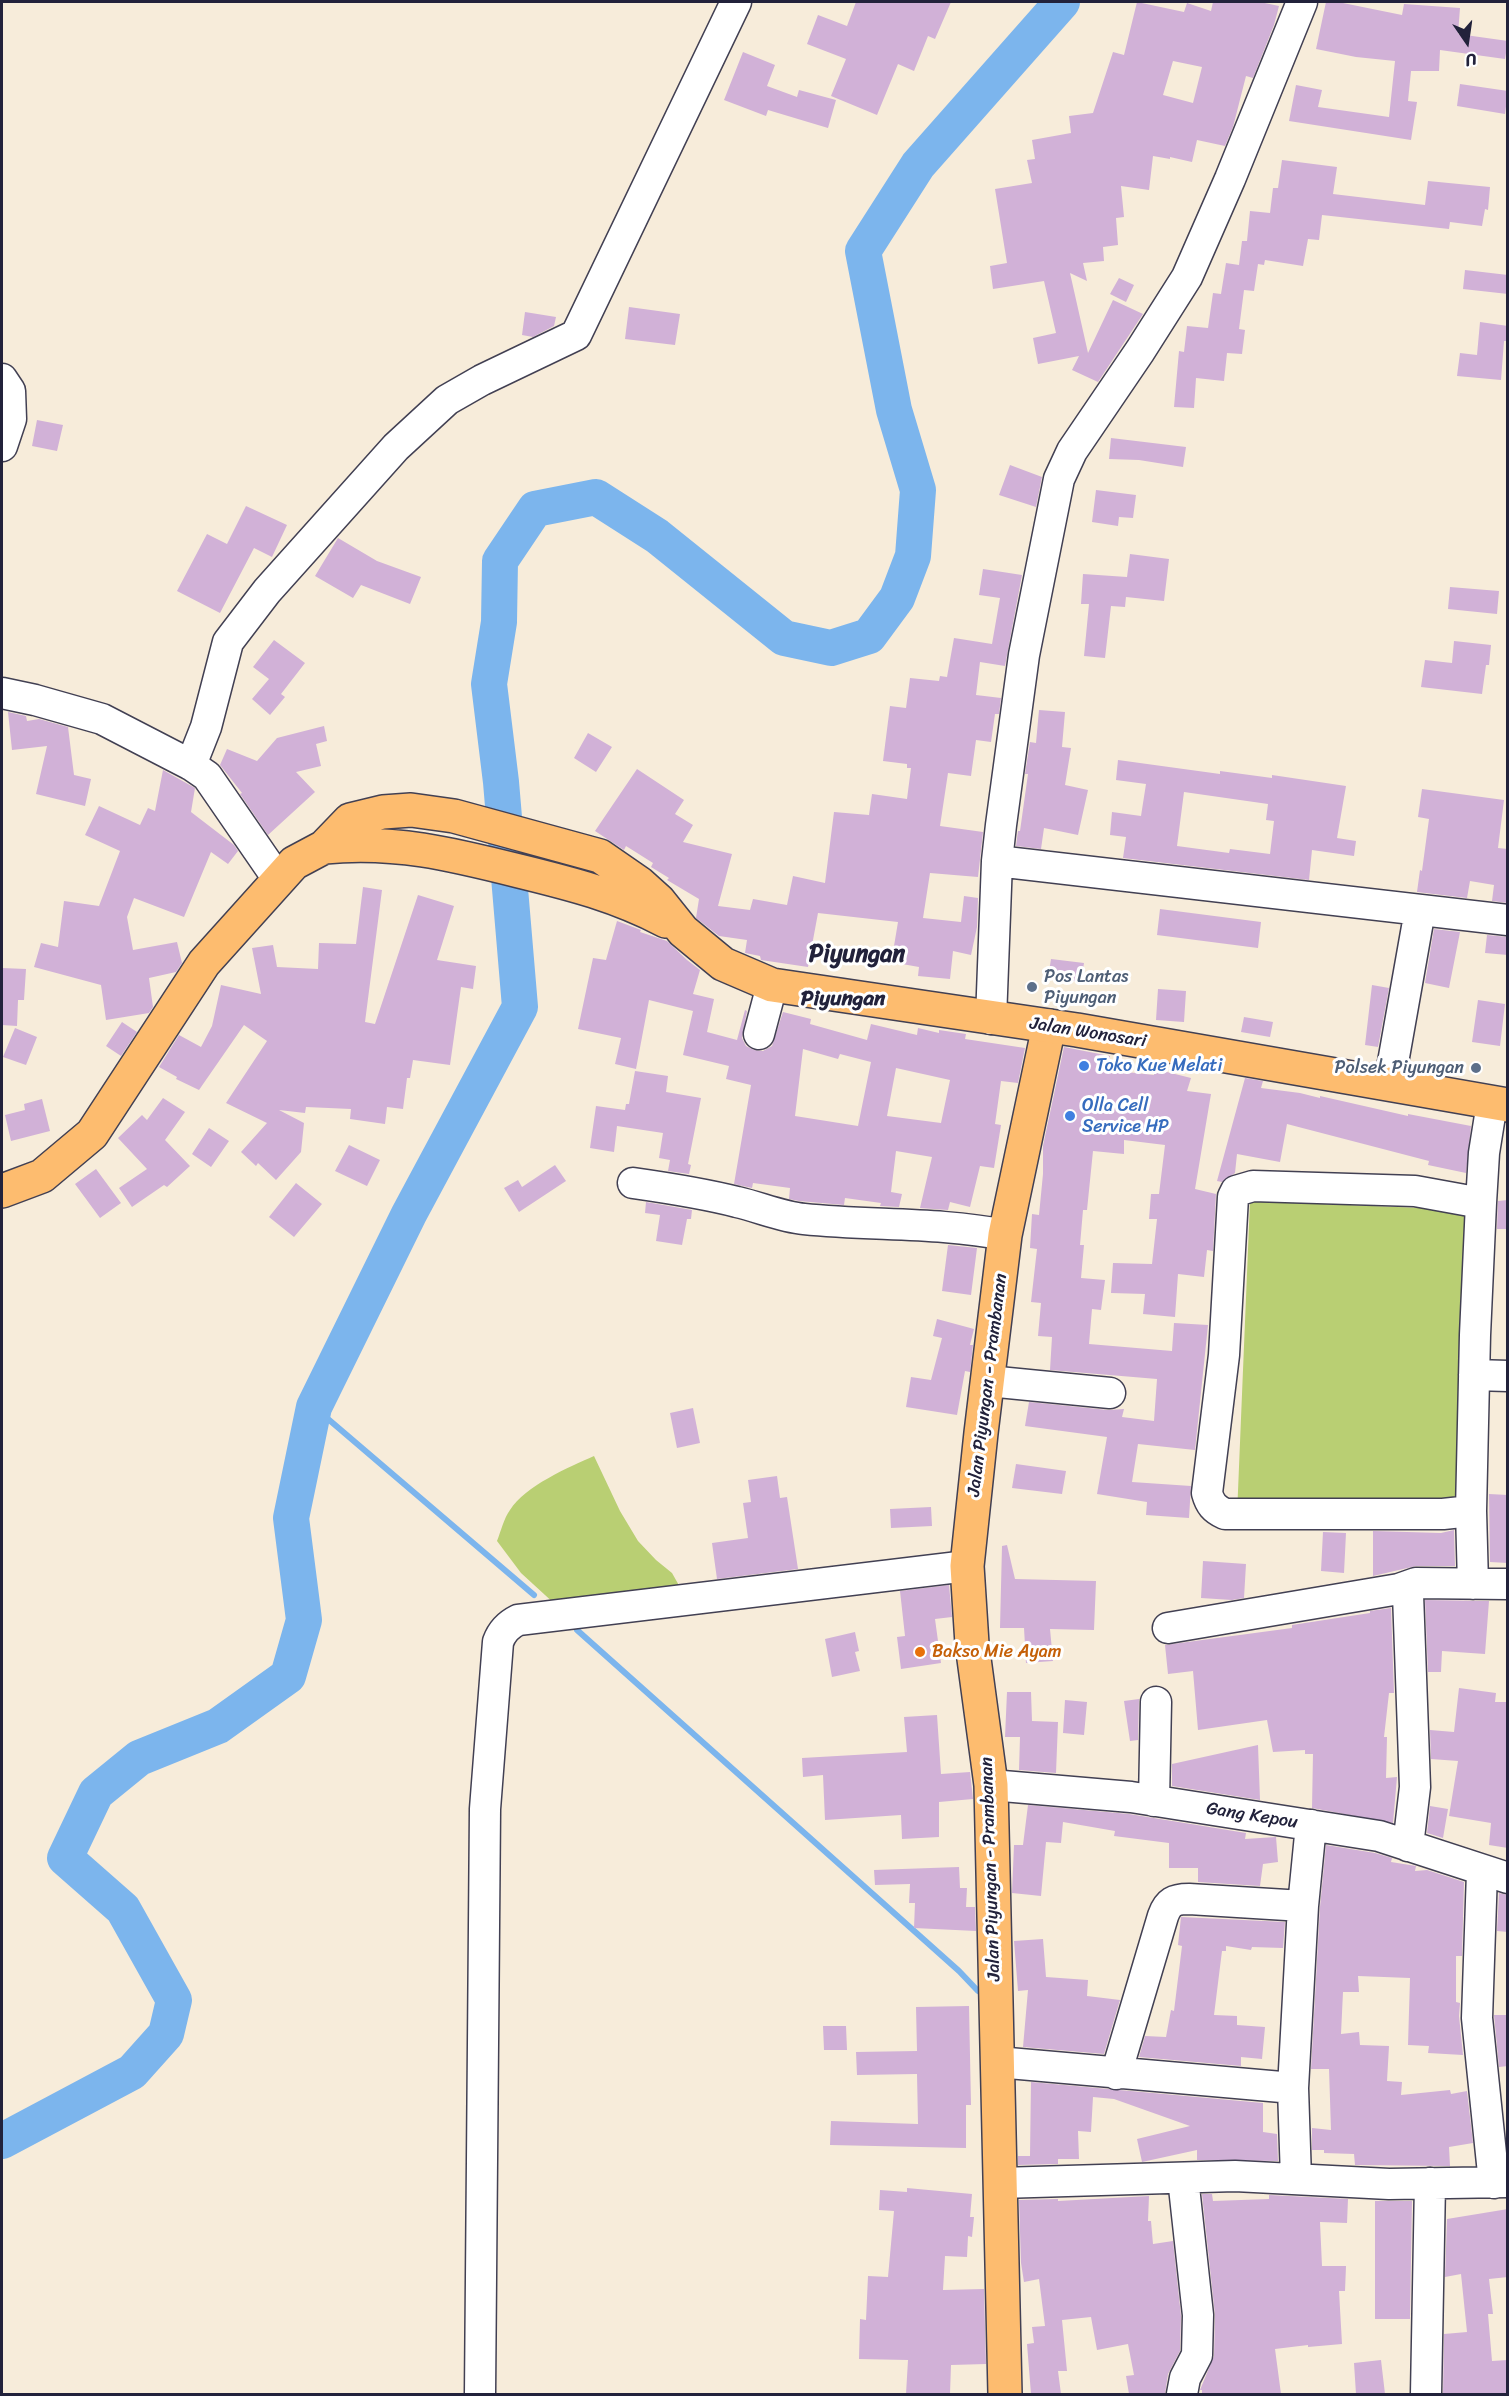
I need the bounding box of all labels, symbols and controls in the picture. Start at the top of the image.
north arrow [1437,12,1497,72]
text: U [1463,45,1480,75]
district label: Piyungan [809,941,905,969]
place label: Pos Lantas Piyungan [1044,966,1128,1008]
marker: Pos Lantas Piyungan [1025,980,1039,994]
district label: Piyungan [801,987,885,1013]
street label: Jalan Wonosari [1028,1013,1148,1053]
place label: Toko Kue Melati [1096,1055,1222,1077]
place label: Polsek Piyungan [1335,1057,1464,1079]
marker: Toko Kue Melati [1077,1059,1091,1073]
marker: Polsek Piyungan [1469,1061,1483,1075]
place label: Olla Cell Service HP [1082,1095,1169,1138]
marker: Olla Cell Service HP [1063,1109,1077,1123]
street label: Jalan Piyungan - Prambanan [964,1272,1012,1498]
place label: Bakso Mie Ayam [932,1641,1062,1663]
marker: Bakso Mie Ayam [913,1645,927,1659]
street label: Jalan Piyungan - Prambanan [976,1756,1006,1982]
street label: Gang Kepou [1205,1798,1299,1834]

